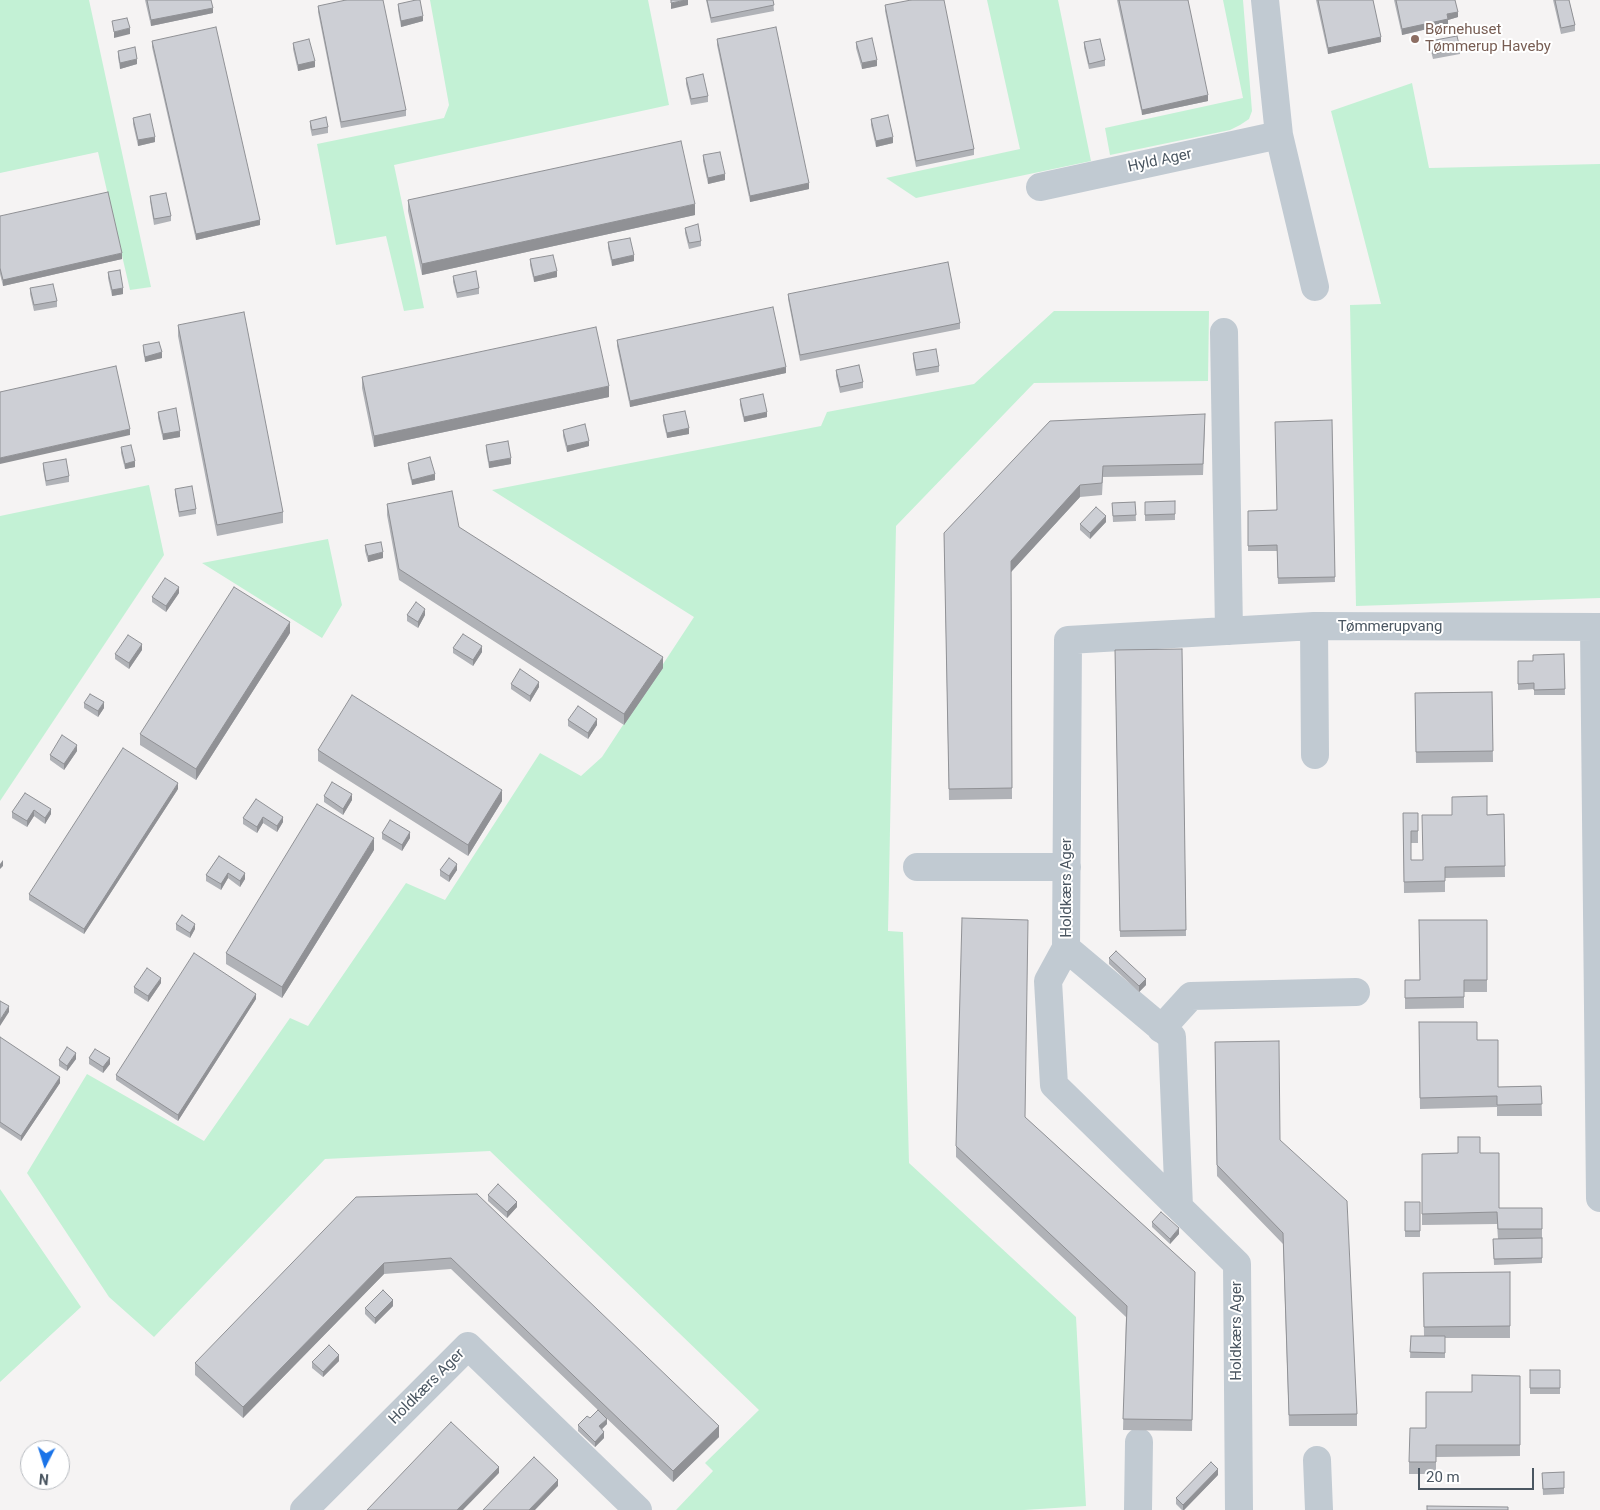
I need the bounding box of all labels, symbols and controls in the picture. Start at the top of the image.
place label: Børnehuset Tømmerup Haveby [1425,21,1551,56]
marker: Børnehuset Tømmerup Haveby [1409,33,1421,45]
street label: Hyld Ager [1126,145,1194,177]
street label: Tømmerupvang [1338,618,1442,636]
street label: Holdkærs Ager [1058,838,1076,938]
street label: Holdkærs Ager [1228,1281,1246,1381]
street label: Holdkærs Ager [385,1345,469,1429]
north arrow [20,1440,70,1490]
scale bar [1420,1458,1536,1490]
text: 20 m [1426,1468,1460,1486]
text: N [38,1471,49,1487]

